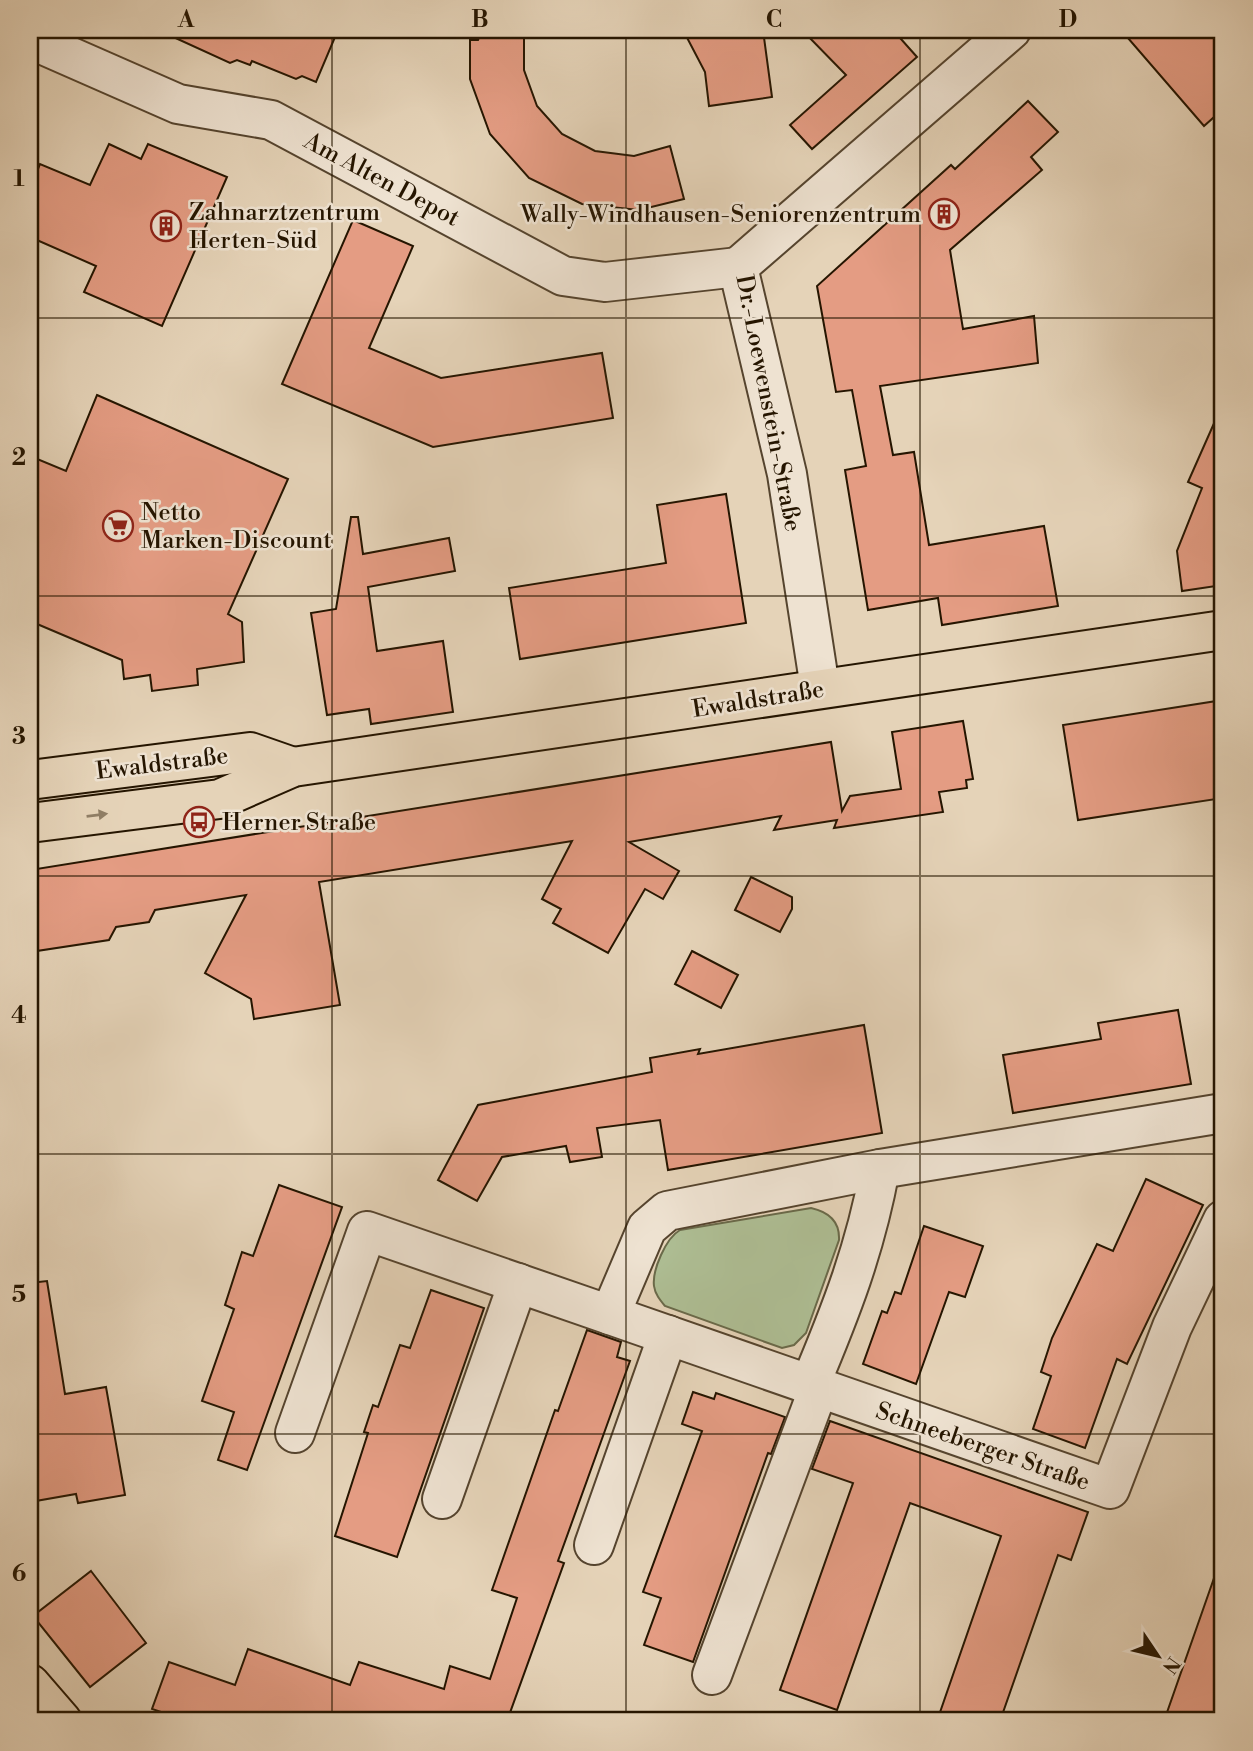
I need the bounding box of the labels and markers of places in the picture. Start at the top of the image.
building icon: Wally-Windhausen-Seniorenzentrum [927,197,961,231]
place label: Zahnarztzentrum Herten-Süd [189,198,380,256]
place label: Wally-Windhausen-Seniorenzentrum [519,200,921,230]
building icon: Zahnarztzentrum Herten-Süd [149,209,183,243]
place label: Netto Marken-Discount [141,498,332,556]
supermarket icon: Netto Marken-Discount [101,509,135,543]
bus stop icon: Herner Straße [182,805,216,839]
place label: Herner Straße [222,808,376,838]

